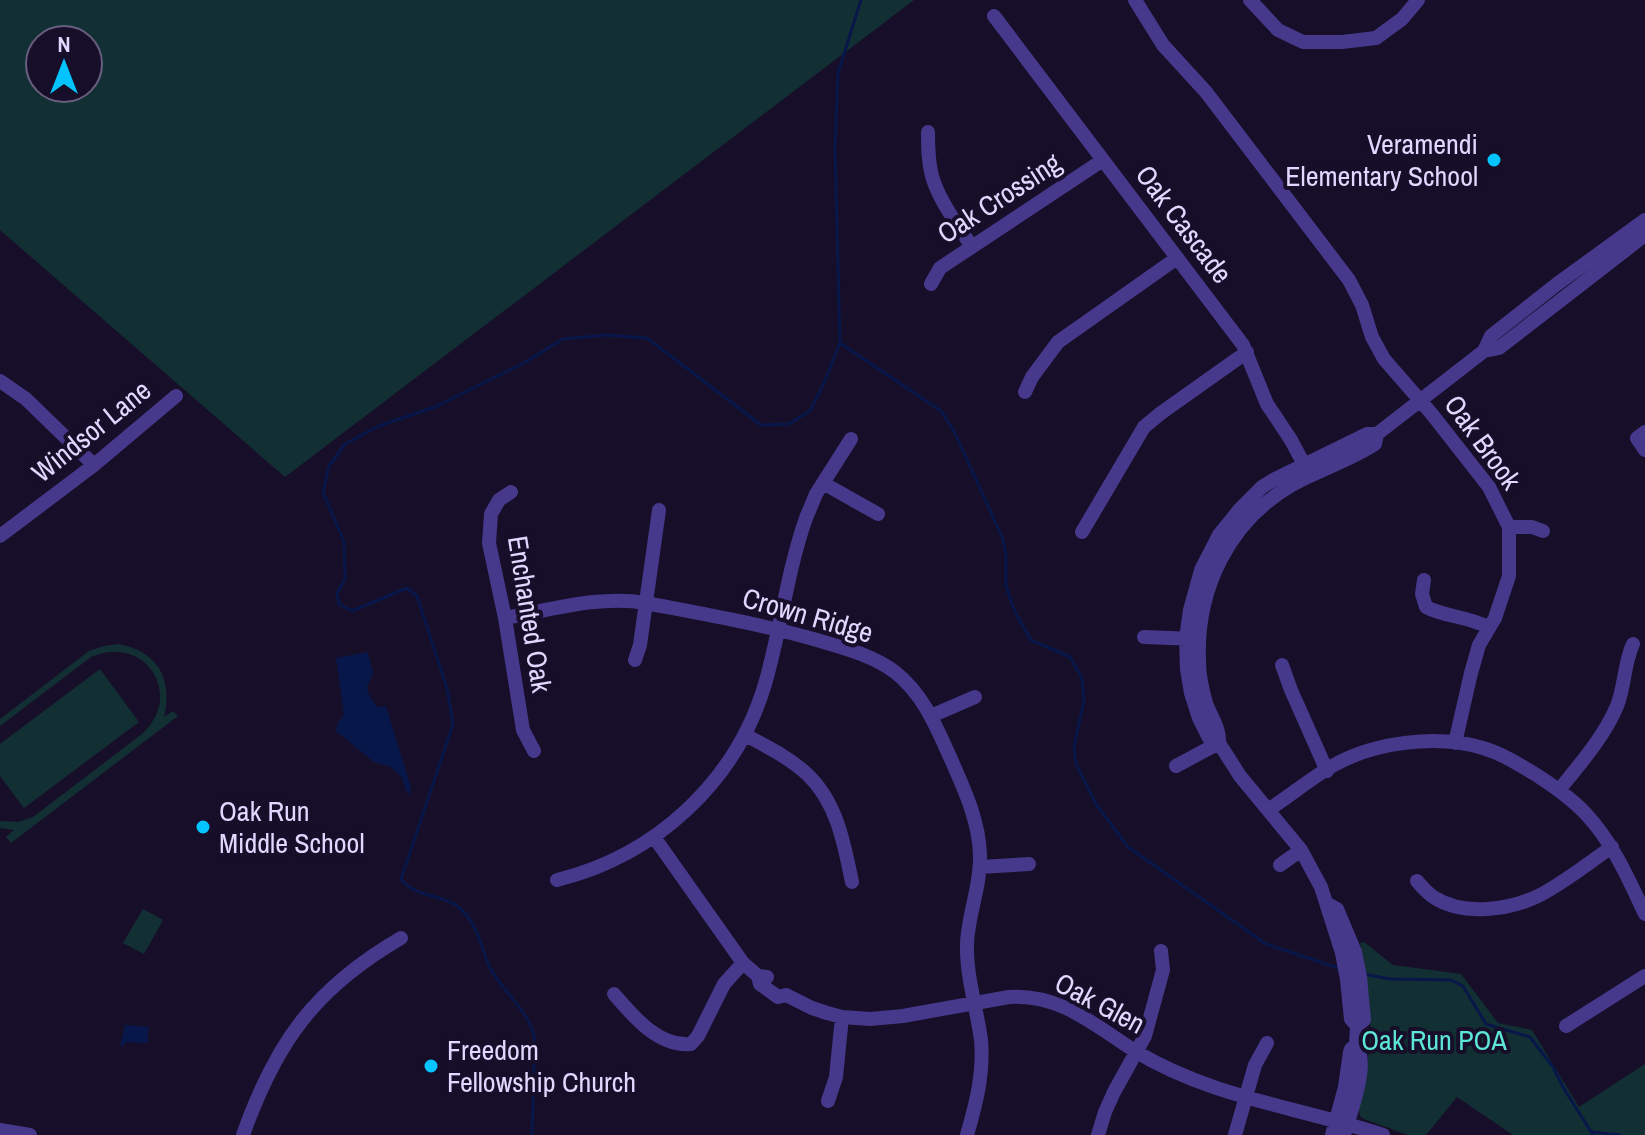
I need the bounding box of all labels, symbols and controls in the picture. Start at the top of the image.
north arrow [24,24,104,104]
text: N [57,29,71,59]
place label: Veramendi Elementary School [1285,125,1478,195]
street label: Oak Crossing [930,144,1068,252]
marker: Veramendi Elementary School [1485,151,1503,169]
street label: Oak Cascade [1127,157,1241,291]
street label: Windsor Lane [23,371,159,491]
street label: Oak Brook [1436,387,1531,497]
street label: Enchanted Oak [499,533,561,696]
street label: Crown Ridge [738,578,878,652]
place label: Oak Run Middle School [219,792,365,862]
marker: Oak Run Middle School [194,818,212,836]
street label: Oak Glen [1048,963,1152,1043]
park label: Oak Run POA [1361,1021,1507,1059]
place label: Freedom Fellowship Church [447,1031,636,1101]
marker: Freedom Fellowship Church [422,1057,440,1075]

